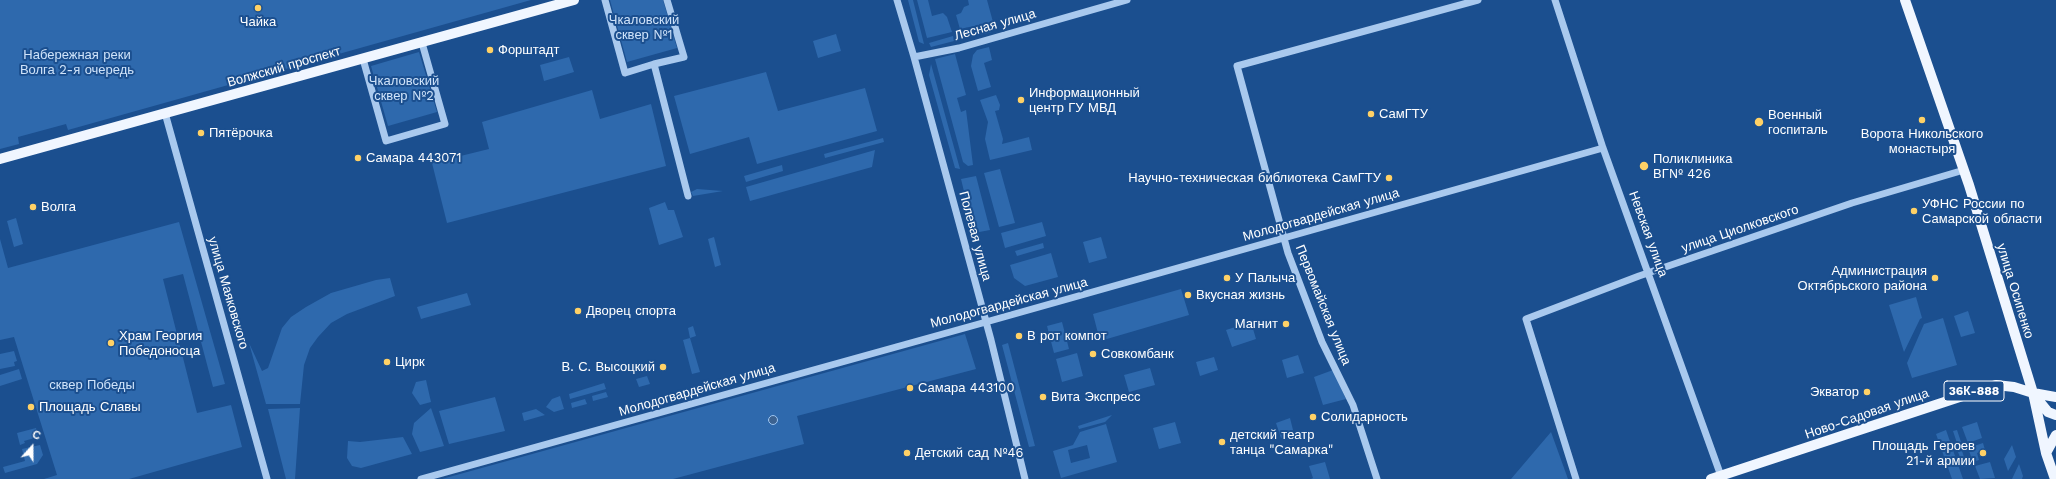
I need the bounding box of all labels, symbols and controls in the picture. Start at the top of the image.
marker: Чайка [253,3,263,13]
street label: Лесная улица [953,6,1037,44]
park label: Чкаловский сквер №1 [609,12,679,43]
place label: Чайка [240,14,276,30]
place label: Форштадт [498,42,559,58]
street label: Волжский проспект [226,43,342,91]
marker: Форштадт [485,45,495,55]
park label: Набережная реки Волга 2-я очередь [20,47,134,78]
park label: Чкаловский сквер №2 [369,73,439,104]
place label: Информационный центр ГУ МВД [1029,85,1140,116]
marker: Информационный центр ГУ МВД [1016,95,1026,105]
place label: СамГТУ [1379,106,1428,122]
place label: Военный госпиталь [1768,107,1828,138]
marker: СамГТУ [1366,109,1376,119]
marker: Ворота Никольского монастыря [1917,115,1927,125]
marker: Военный госпиталь [1753,116,1765,128]
place label: Пятёрочка [209,125,273,141]
place label: Ворота Никольского монастыря [1861,126,1983,157]
marker: Пятёрочка [196,128,206,138]
place label: Самара 443071 [366,150,461,166]
place label: Поликлиника ВГ№ 426 [1653,151,1732,182]
marker: Самара 443071 [353,153,363,163]
marker: Поликлиника ВГ№ 426 [1638,160,1650,172]
place label: Научно-техническая библиотека СамГТУ [1128,170,1381,186]
marker: Научно-техническая библиотека СамГТУ [1384,173,1394,183]
street label: Молодогвардейская улица [1241,185,1401,245]
street label: Полевая улица [956,189,994,283]
street label: Невская улица [1625,189,1671,279]
place label: УФНС России по Самарской области [1922,196,2042,227]
place label: Волга [41,199,76,215]
marker: Волга [28,202,38,212]
street label: улица Циолковского [1679,202,1801,256]
marker: УФНС России по Самарской области [1909,206,1919,216]
street label: улица Маяковского [204,235,252,351]
street label: улица Осипенко [1993,242,2037,340]
street label: Первомайская улица [1292,243,1354,367]
place label: Администрация Октябрьского района [1798,263,1927,294]
place label: У Палыча [1235,270,1295,286]
marker: У Палыча [1222,273,1232,283]
marker: Администрация Октябрьского района [1930,273,1940,283]
street label: Молодогвардейская улица [929,274,1089,332]
place label: Вкусная жизнь [1196,287,1285,303]
marker: Вкусная жизнь [1183,290,1193,300]
place label: Дворец спорта [586,303,676,319]
marker: Дворец спорта [573,306,583,316]
place label: Магнит [1235,316,1278,332]
marker: Магнит [1281,319,1291,329]
place label: Храм Георгия Победоносца [119,328,202,359]
place label: В рот компот [1027,328,1107,344]
marker: В рот компот [1014,331,1024,341]
marker: Храм Георгия Победоносца [106,338,116,348]
place label: Совкомбанк [1101,346,1174,362]
marker: Совкомбанк [1088,349,1098,359]
place label: Цирк [395,354,425,370]
marker: Цирк [382,357,392,367]
place label: В. С. Высоцкий [562,359,655,375]
street label: Молодогвардейская улица [617,360,777,420]
marker: В. С. Высоцкий [658,362,668,372]
park label: сквер Победы [49,377,135,393]
place label: Самара 443100 [918,380,1015,396]
road number: 36К-888 [1944,381,2004,401]
marker: Самара 443100 [905,383,915,393]
place label: Экватор [1810,384,1859,400]
street label: Ново-Садовая улица [1803,385,1931,443]
marker: Экватор [1862,387,1872,397]
place label: Вита Экспресс [1051,389,1141,405]
marker: Вита Экспресс [1038,392,1048,402]
place label: Площадь Славы [39,399,140,415]
marker: Площадь Славы [26,402,36,412]
place label: Солидарность [1321,409,1408,425]
marker: Солидарность [1308,412,1318,422]
north arrow [12,427,52,467]
place label: детский театр танца "Самарка" [1230,427,1333,458]
text: С [30,428,43,443]
marker: детский театр танца "Самарка" [1217,437,1227,447]
place label: Площадь Героев 21-й армии [1872,438,1975,469]
place label: Детский сад №46 [915,445,1023,461]
marker: Детский сад №46 [902,448,912,458]
marker: Площадь Героев 21-й армии [1978,448,1988,458]

